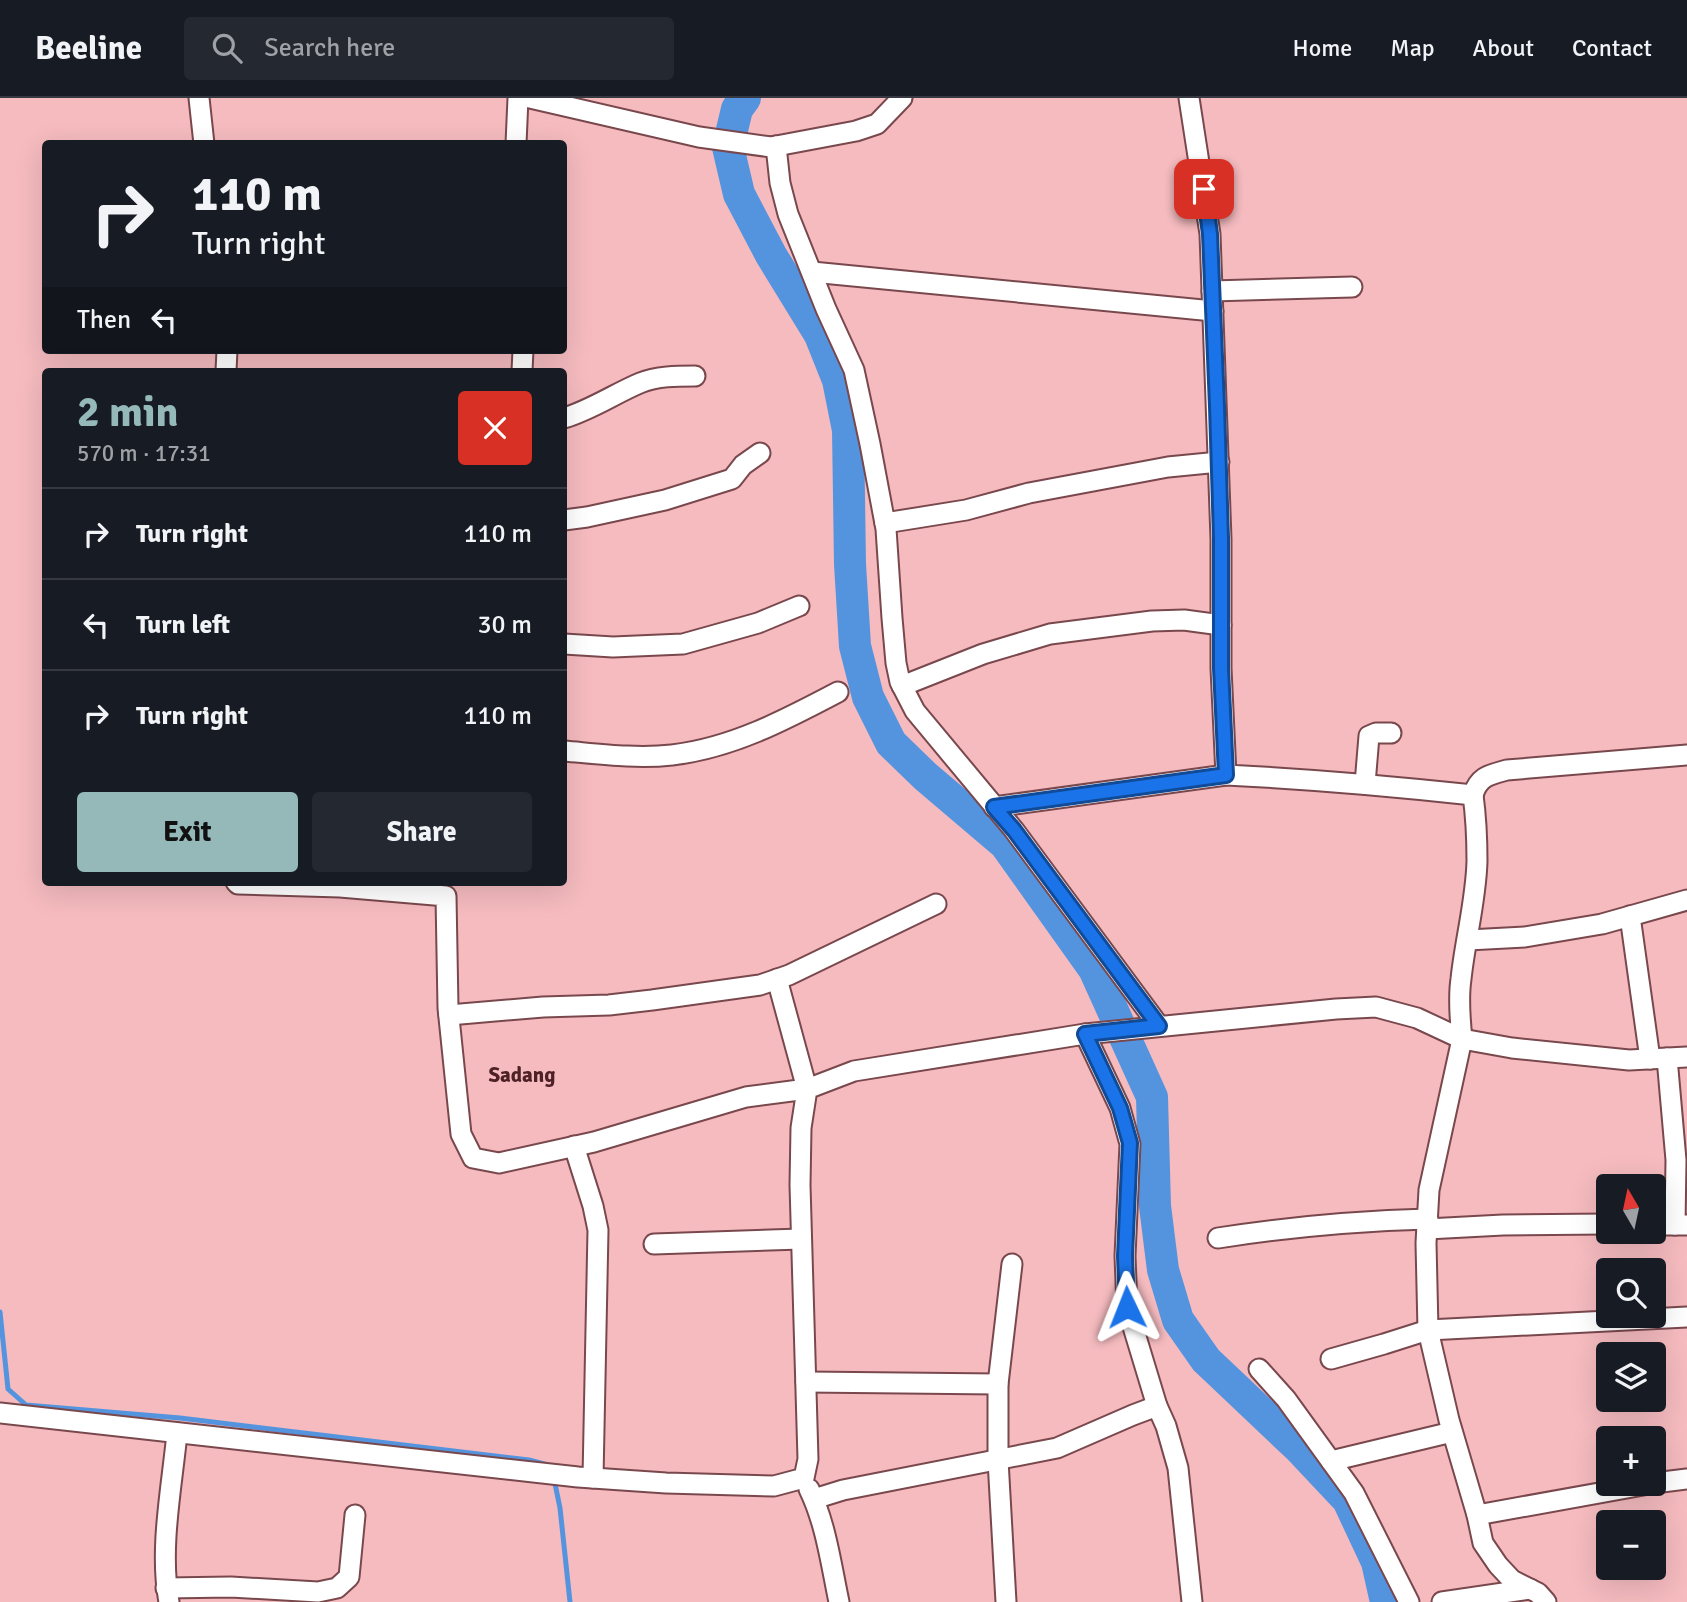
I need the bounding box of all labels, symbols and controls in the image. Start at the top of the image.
search box [184,17,674,80]
text: Beeline [35,28,142,69]
icon: search [208,29,246,67]
text: Search here [264,32,395,64]
text: Home [1292,33,1352,63]
text: Map [1390,33,1435,63]
text: About [1473,33,1534,63]
text: Contact [1572,33,1652,63]
pin [1174,159,1234,219]
text: 110 m [192,164,322,224]
icon: right [77,168,168,259]
icon: arrive [1185,170,1223,208]
text: Turn right [192,224,325,263]
icon: left [145,301,183,339]
text: Then [77,304,131,336]
text: 2 min [77,387,178,438]
button: close [458,391,532,465]
text: 570 m · 17:31 [77,439,211,468]
icon: right [77,515,115,553]
text: Turn right [136,518,248,550]
text: 110 m [463,518,532,550]
icon: left [77,606,115,644]
text: Turn left [136,609,230,641]
text: 30 m [477,609,532,641]
icon: right [77,697,115,735]
text: Turn right [136,700,248,732]
text: 110 m [463,700,532,732]
button: Exit [77,792,298,872]
button: Share [312,792,532,872]
district label: Sadang [488,1062,556,1088]
north arrow [1596,1174,1666,1244]
map controls [1596,1174,1666,1580]
button: search [1596,1258,1666,1328]
position arrow [1090,1270,1164,1344]
button: layers [1596,1342,1666,1412]
button: + [1596,1426,1666,1496]
button: − [1596,1510,1666,1580]

